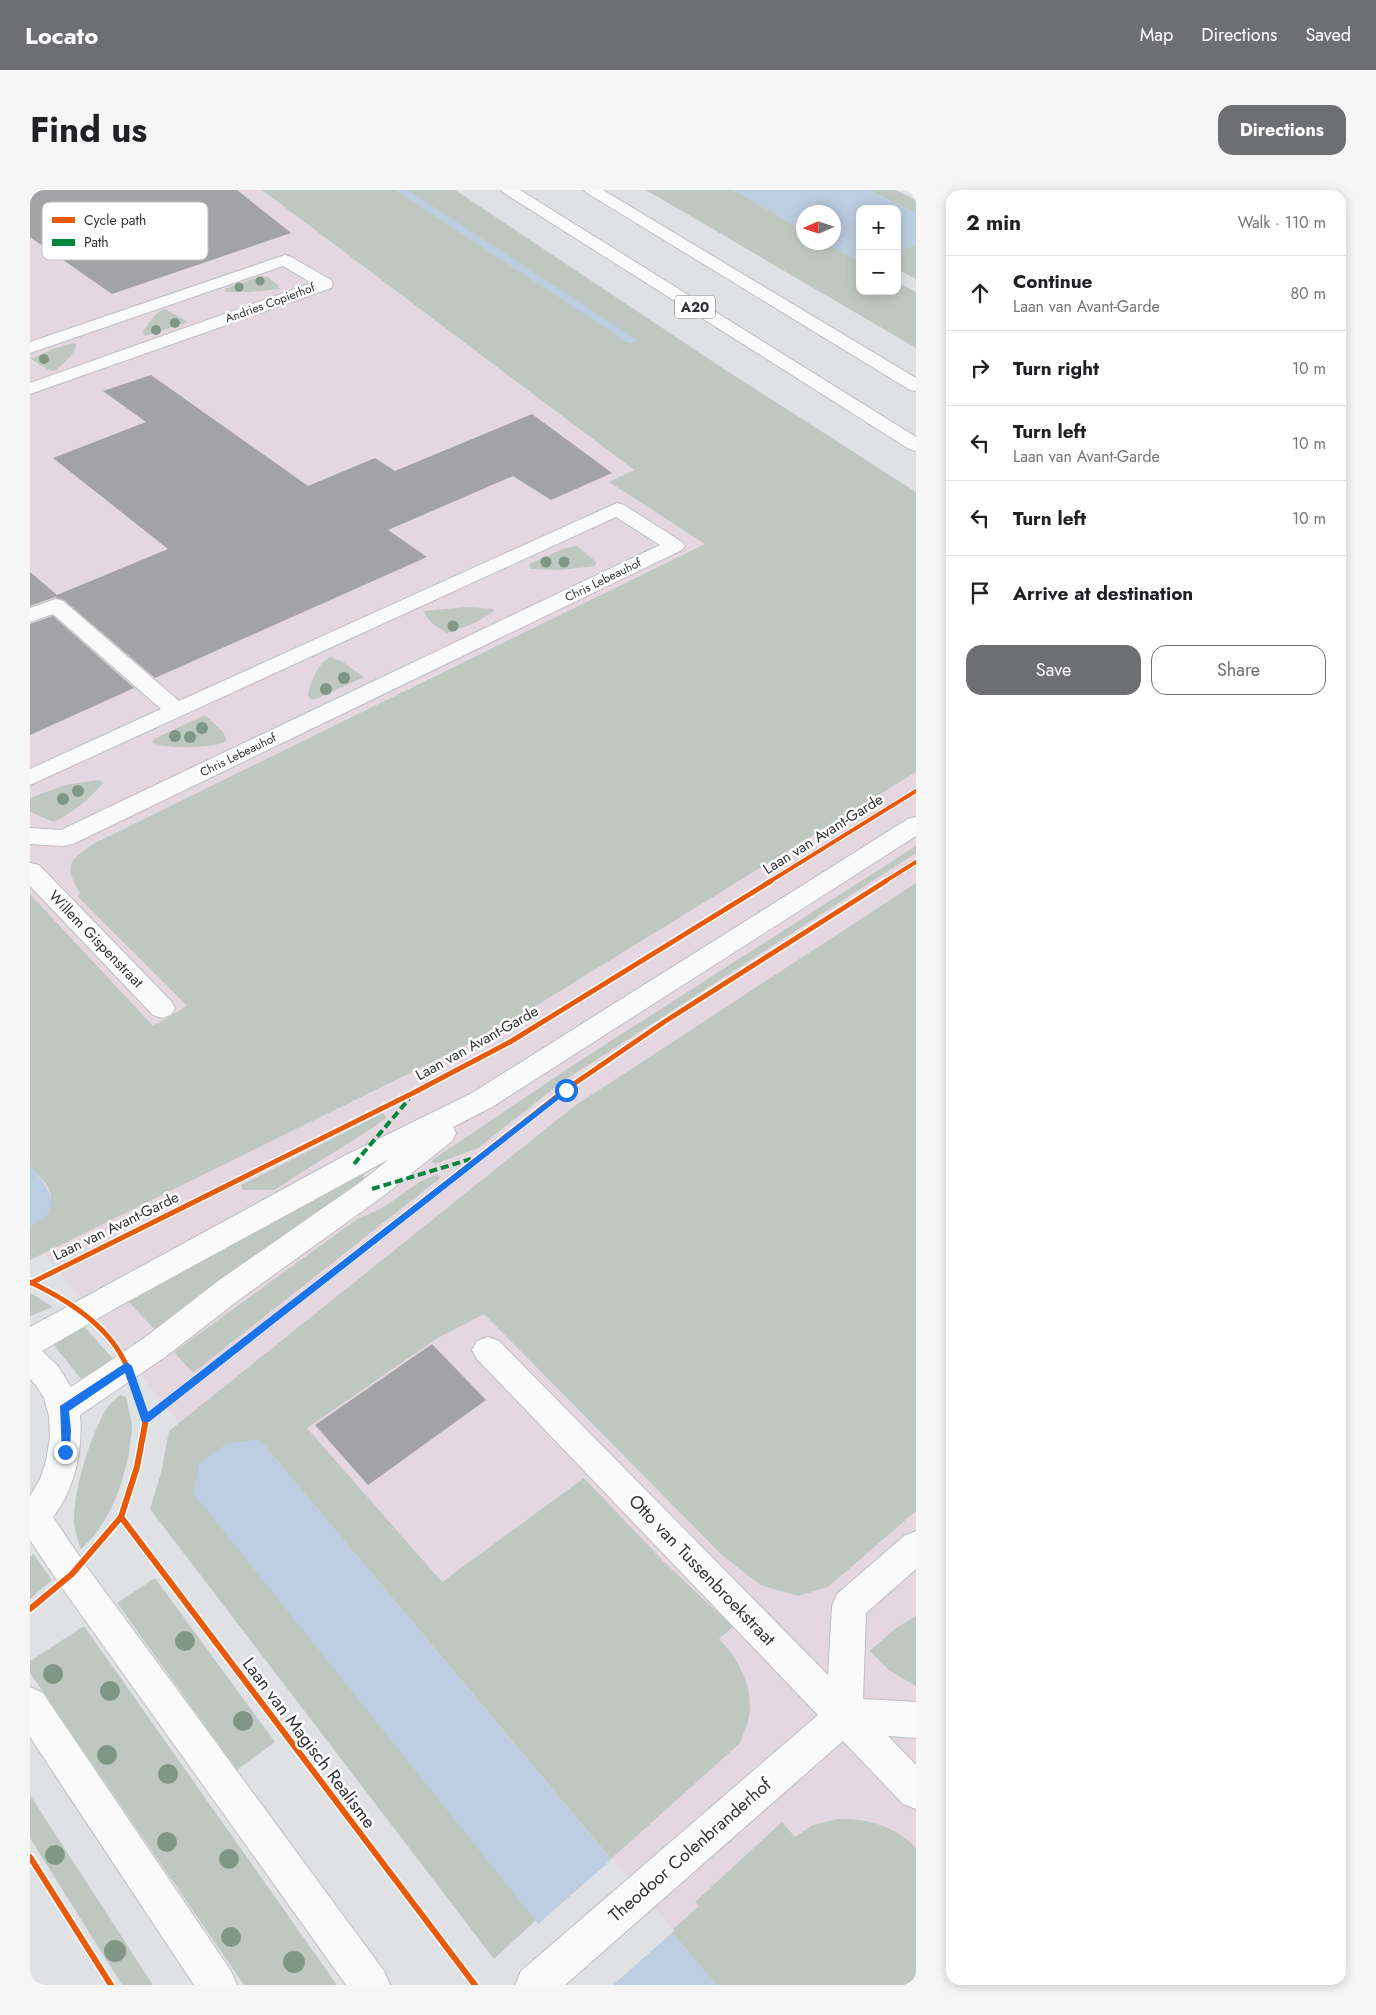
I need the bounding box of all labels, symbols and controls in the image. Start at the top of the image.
text: Locato [25,18,98,53]
text: Map [1140,22,1173,48]
text: Directions [1201,22,1277,48]
text: Saved [1305,22,1351,48]
text: Find us [30,105,147,155]
button: Directions [1218,105,1346,155]
legend [42,202,208,260]
north arrow [796,205,841,250]
map controls [856,205,901,295]
button: + [856,205,901,250]
text: 2 min [966,208,1021,238]
text: Cycle path [84,210,146,230]
text: Walk · 110 m [1238,211,1326,234]
text: Path [84,232,109,252]
button: − [856,250,901,295]
text: Continue [1013,268,1092,295]
street label: Andries Copierhof [223,278,318,328]
icon: ahead [966,279,994,307]
text: 80 m [1290,282,1326,305]
road number: A20 [675,295,715,318]
text: Laan van Avant-Garde [1013,295,1160,318]
icon: right [966,354,994,382]
text: Turn right [1013,355,1099,382]
text: 10 m [1292,357,1326,380]
text: Turn left [1013,418,1086,445]
icon: left [966,429,994,457]
text: 10 m [1292,432,1326,455]
text: Laan van Avant-Garde [1013,445,1160,468]
icon: left [966,504,994,532]
text: Turn left [1013,505,1086,532]
text: 10 m [1292,507,1326,530]
street label: Chris Lebeauhof [562,553,645,606]
icon: arrive [966,579,994,607]
text: Arrive at destination [1013,580,1193,607]
button: Save [966,645,1141,695]
button: Share [1151,645,1326,695]
street label: Chris Lebeauhof [197,728,280,781]
street label: Laan van Avant-Garde [759,788,887,880]
street label: Willem Gispenstraat [44,885,149,993]
street label: Laan van Avant-Garde [411,1000,543,1086]
route start [555,1079,578,1102]
street label: Laan van Avant-Garde [49,1186,183,1266]
route end [54,1441,77,1464]
street label: Otto van Tussenbroekstraat [623,1488,782,1652]
street label: Laan van Magisch Realisme [236,1652,382,1834]
street label: Theodoor Colenbranderhof [603,1771,778,1928]

